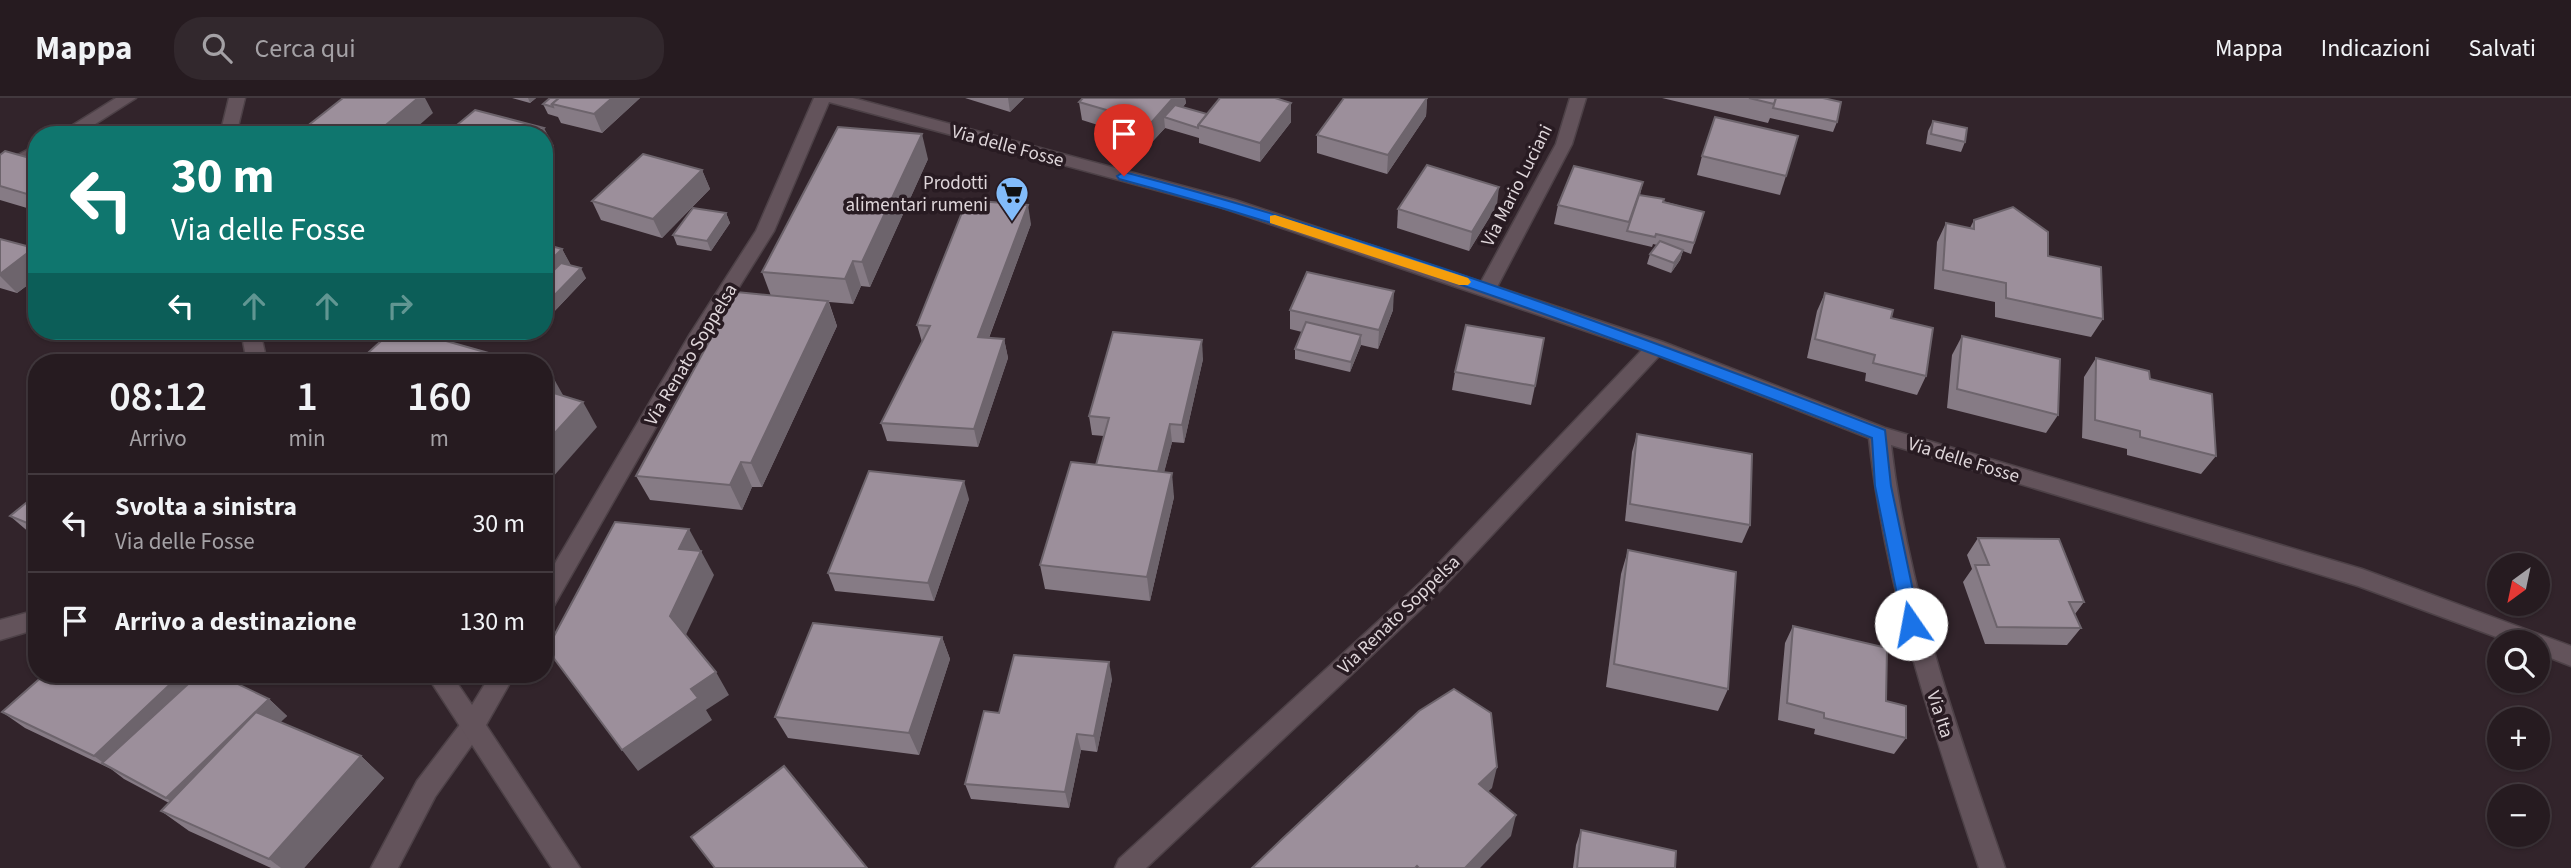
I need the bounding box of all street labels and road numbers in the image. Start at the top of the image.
street label: Via delle Fosse [948,118,1067,174]
street label: Via Mario Luciani [1475,120,1560,251]
street label: Via Renato Soppelsa [638,279,744,431]
street label: Via delle Fosse [1904,431,2023,490]
street label: Via Renato Soppelsa [1332,549,1466,681]
street label: Via Ita [1919,687,1960,742]

